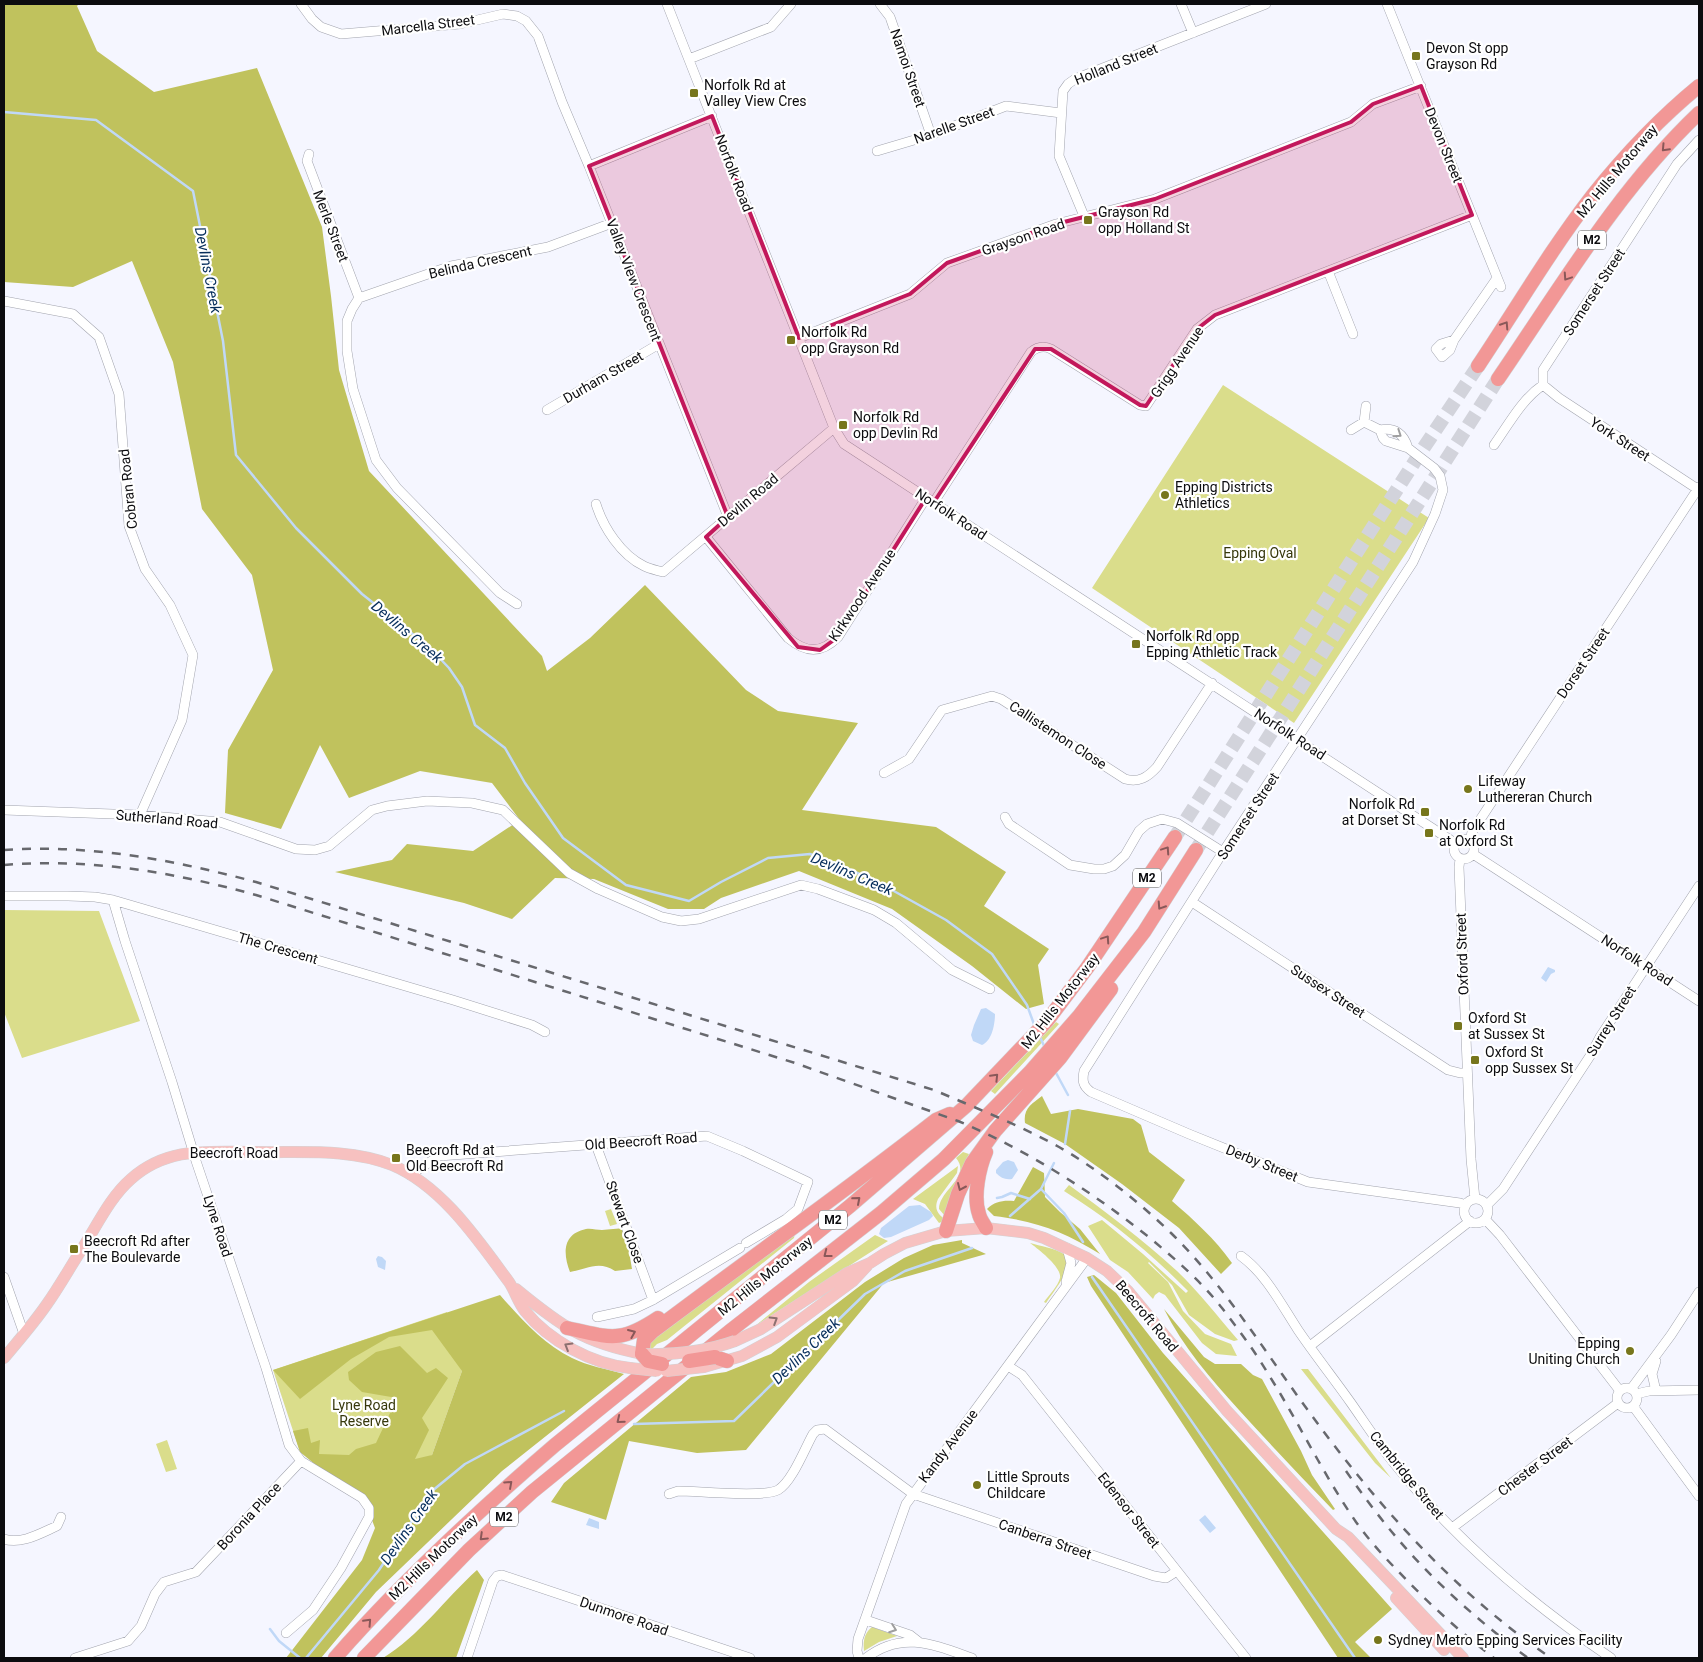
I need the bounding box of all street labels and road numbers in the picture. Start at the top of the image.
street label: Marcella Street [380,11,476,39]
street label: Namoi Street [887,27,929,110]
street label: Holland Street [1072,40,1160,88]
street label: Narelle Street [912,103,997,147]
street label: Devon Street [1422,105,1466,185]
street label: M2 Hills Motorway [1573,121,1661,221]
street label: Norfolk Road [712,132,756,214]
street label: Merle Street [310,188,352,265]
street label: Grayson Road [979,215,1067,259]
street label: Valley View Crescent [603,217,665,344]
road number: M2 [1578,230,1606,250]
street label: Belinda Crescent [427,242,533,282]
street label: Somerset Street [1560,245,1628,338]
street label: Grigg Avenue [1147,323,1207,401]
street label: Durham Street [560,347,646,406]
street label: York Street [1587,414,1653,465]
street label: Cobran Road [116,448,140,530]
street label: Devlin Road [715,470,781,530]
street label: Norfolk Road [912,485,990,543]
street label: Kirkwood Avenue [825,546,899,644]
street label: Dorset Street [1554,624,1613,701]
street label: Callistemon Close [1006,698,1110,772]
street label: Norfolk Road [1251,705,1329,763]
street label: Somerset Street [1214,769,1282,862]
street label: Sutherland Road [115,807,219,831]
road number: M2 [1133,868,1161,888]
street label: Oxford Street [1453,912,1471,995]
street label: The Crescent [236,929,320,967]
street label: Norfolk Road [1598,931,1676,989]
street label: M2 Hills Motorway [1018,950,1102,1052]
street label: Sussex Street [1288,961,1368,1021]
street label: Surrey Street [1583,983,1639,1059]
street label: Old Beecroft Road [584,1129,698,1153]
street label: Derby Street [1224,1141,1301,1185]
street label: Beecroft Road [190,1145,278,1161]
street label: Stewart Close [603,1179,647,1265]
street label: Lyne Road [201,1193,235,1259]
road number: M2 [819,1210,847,1230]
street label: M2 Hills Motorway [715,1233,816,1319]
street label: Beecroft Road [1112,1277,1182,1355]
street label: Kandy Avenue [915,1406,981,1486]
street label: Cambridge Street [1367,1428,1448,1523]
street label: Chester Street [1495,1433,1576,1499]
street label: Edensor Street [1095,1469,1164,1551]
street label: Boronia Place [214,1479,284,1553]
road number: M2 [490,1508,518,1526]
street label: M2 Hills Motorway [385,1510,481,1603]
street label: Canberra Street [997,1516,1094,1562]
street label: Dunmore Road [578,1593,670,1639]

